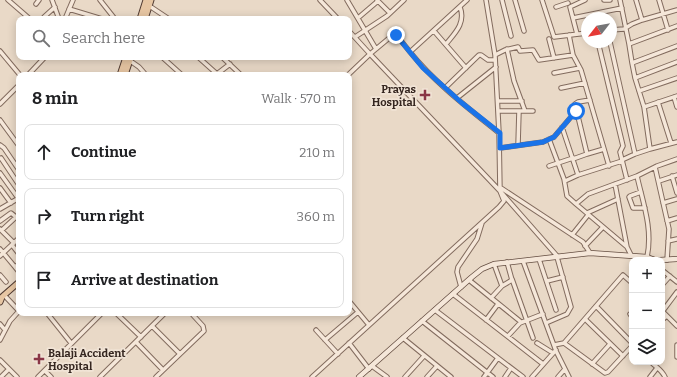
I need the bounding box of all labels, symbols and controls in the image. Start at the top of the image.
north arrow [581,12,617,48]
search box [16,16,352,60]
route end [387,26,405,44]
icon: search [30,27,52,49]
text: Search here [62,29,145,47]
place label: Prayas Hospital [372,83,417,109]
text: 8 min [32,88,78,109]
marker: Prayas Hospital [419,89,431,101]
text: Walk · 570 m [261,91,336,106]
route start [567,102,585,120]
icon: ahead [33,141,55,163]
text: Continue [71,143,137,161]
text: 210 m [299,145,335,160]
icon: right [33,205,55,227]
text: Turn right [71,207,144,225]
text: 360 m [297,209,335,224]
map controls [629,257,665,365]
button: + [629,257,665,293]
icon: arrive [33,269,55,291]
text: Arrive at destination [71,271,218,289]
button: − [629,293,665,329]
button: layers [629,329,665,365]
place label: Balaji Accident Hospital [48,347,126,373]
marker: Balaji Accident Hospital [33,353,45,365]

